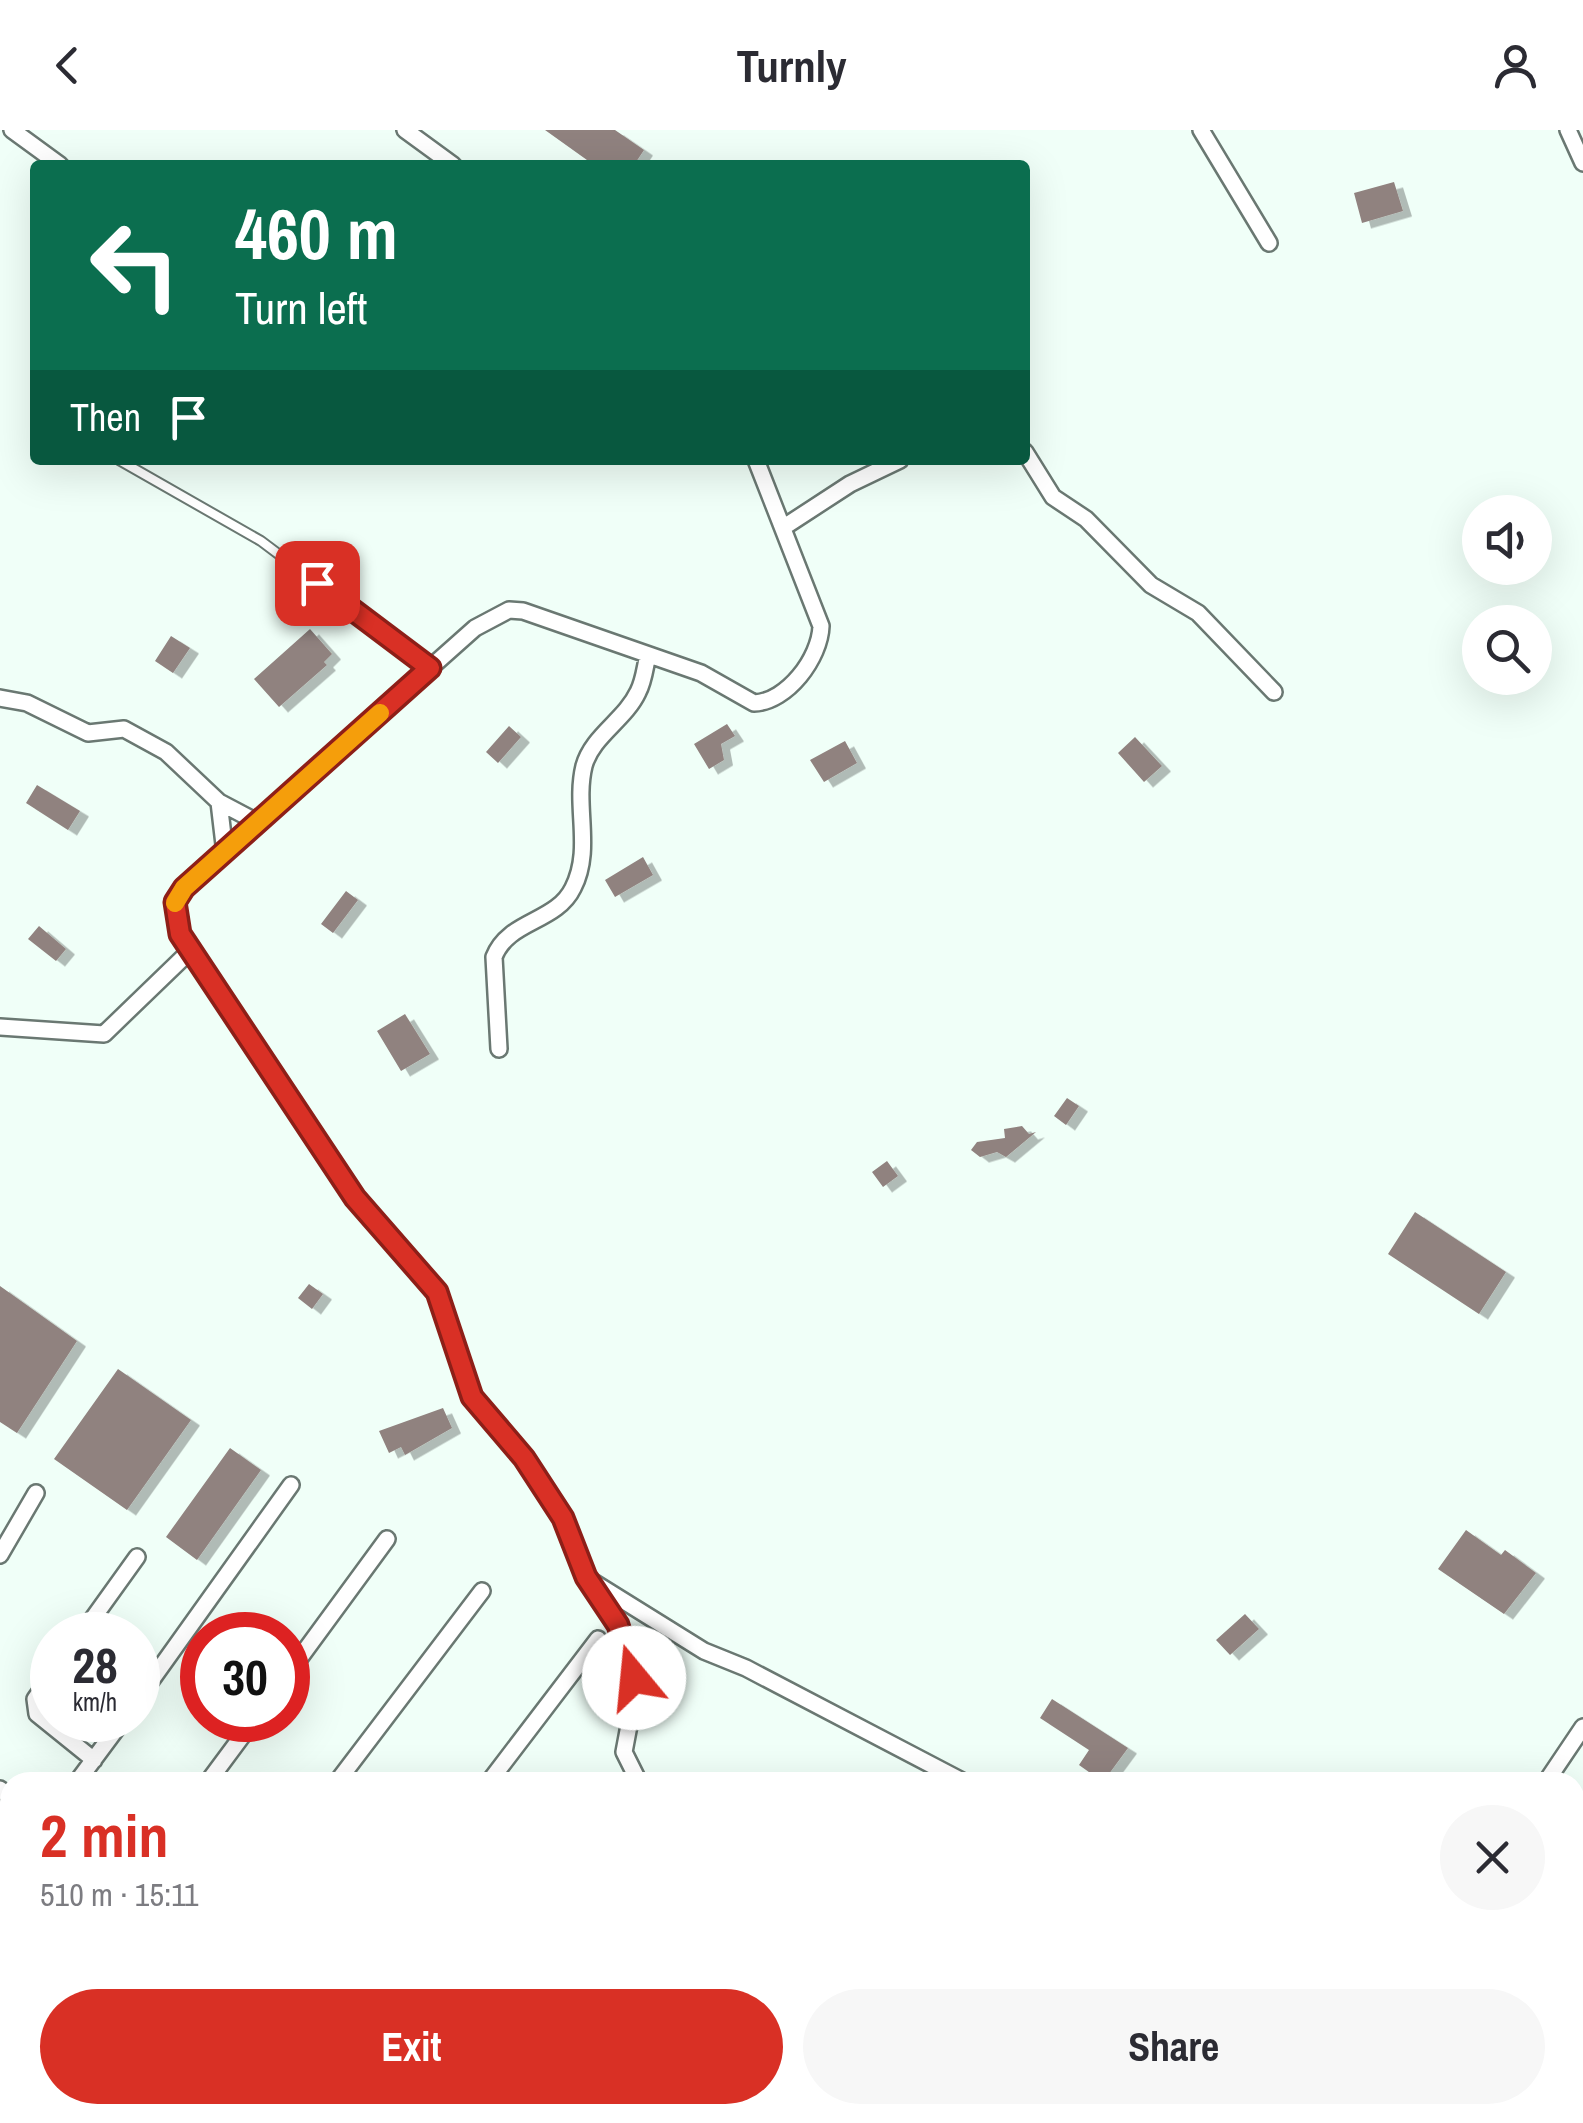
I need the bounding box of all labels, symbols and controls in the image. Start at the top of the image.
text: Turnly [736,35,847,96]
icon: back [40,38,95,93]
icon: person [1488,38,1543,93]
text: 460 m [235,187,398,281]
icon: left [70,200,200,330]
text: Turn left [235,277,367,338]
icon: arrive [161,390,216,445]
text: Then [70,392,141,443]
map controls [1462,495,1552,695]
button: sound [1462,495,1552,585]
pin [275,541,360,626]
icon: arrive [290,556,345,611]
button: search [1462,605,1552,695]
speed limit sign: 30 [180,1612,310,1742]
position arrow [582,1626,686,1730]
text: 28 [72,1631,118,1699]
text: km/h [73,1685,117,1719]
text: 2 min [40,1795,169,1876]
button: close [1440,1805,1545,1910]
text: 510 m · 15:11 [40,1873,199,1916]
button: Exit [40,1989,783,2104]
button: Share [803,1989,1545,2104]

